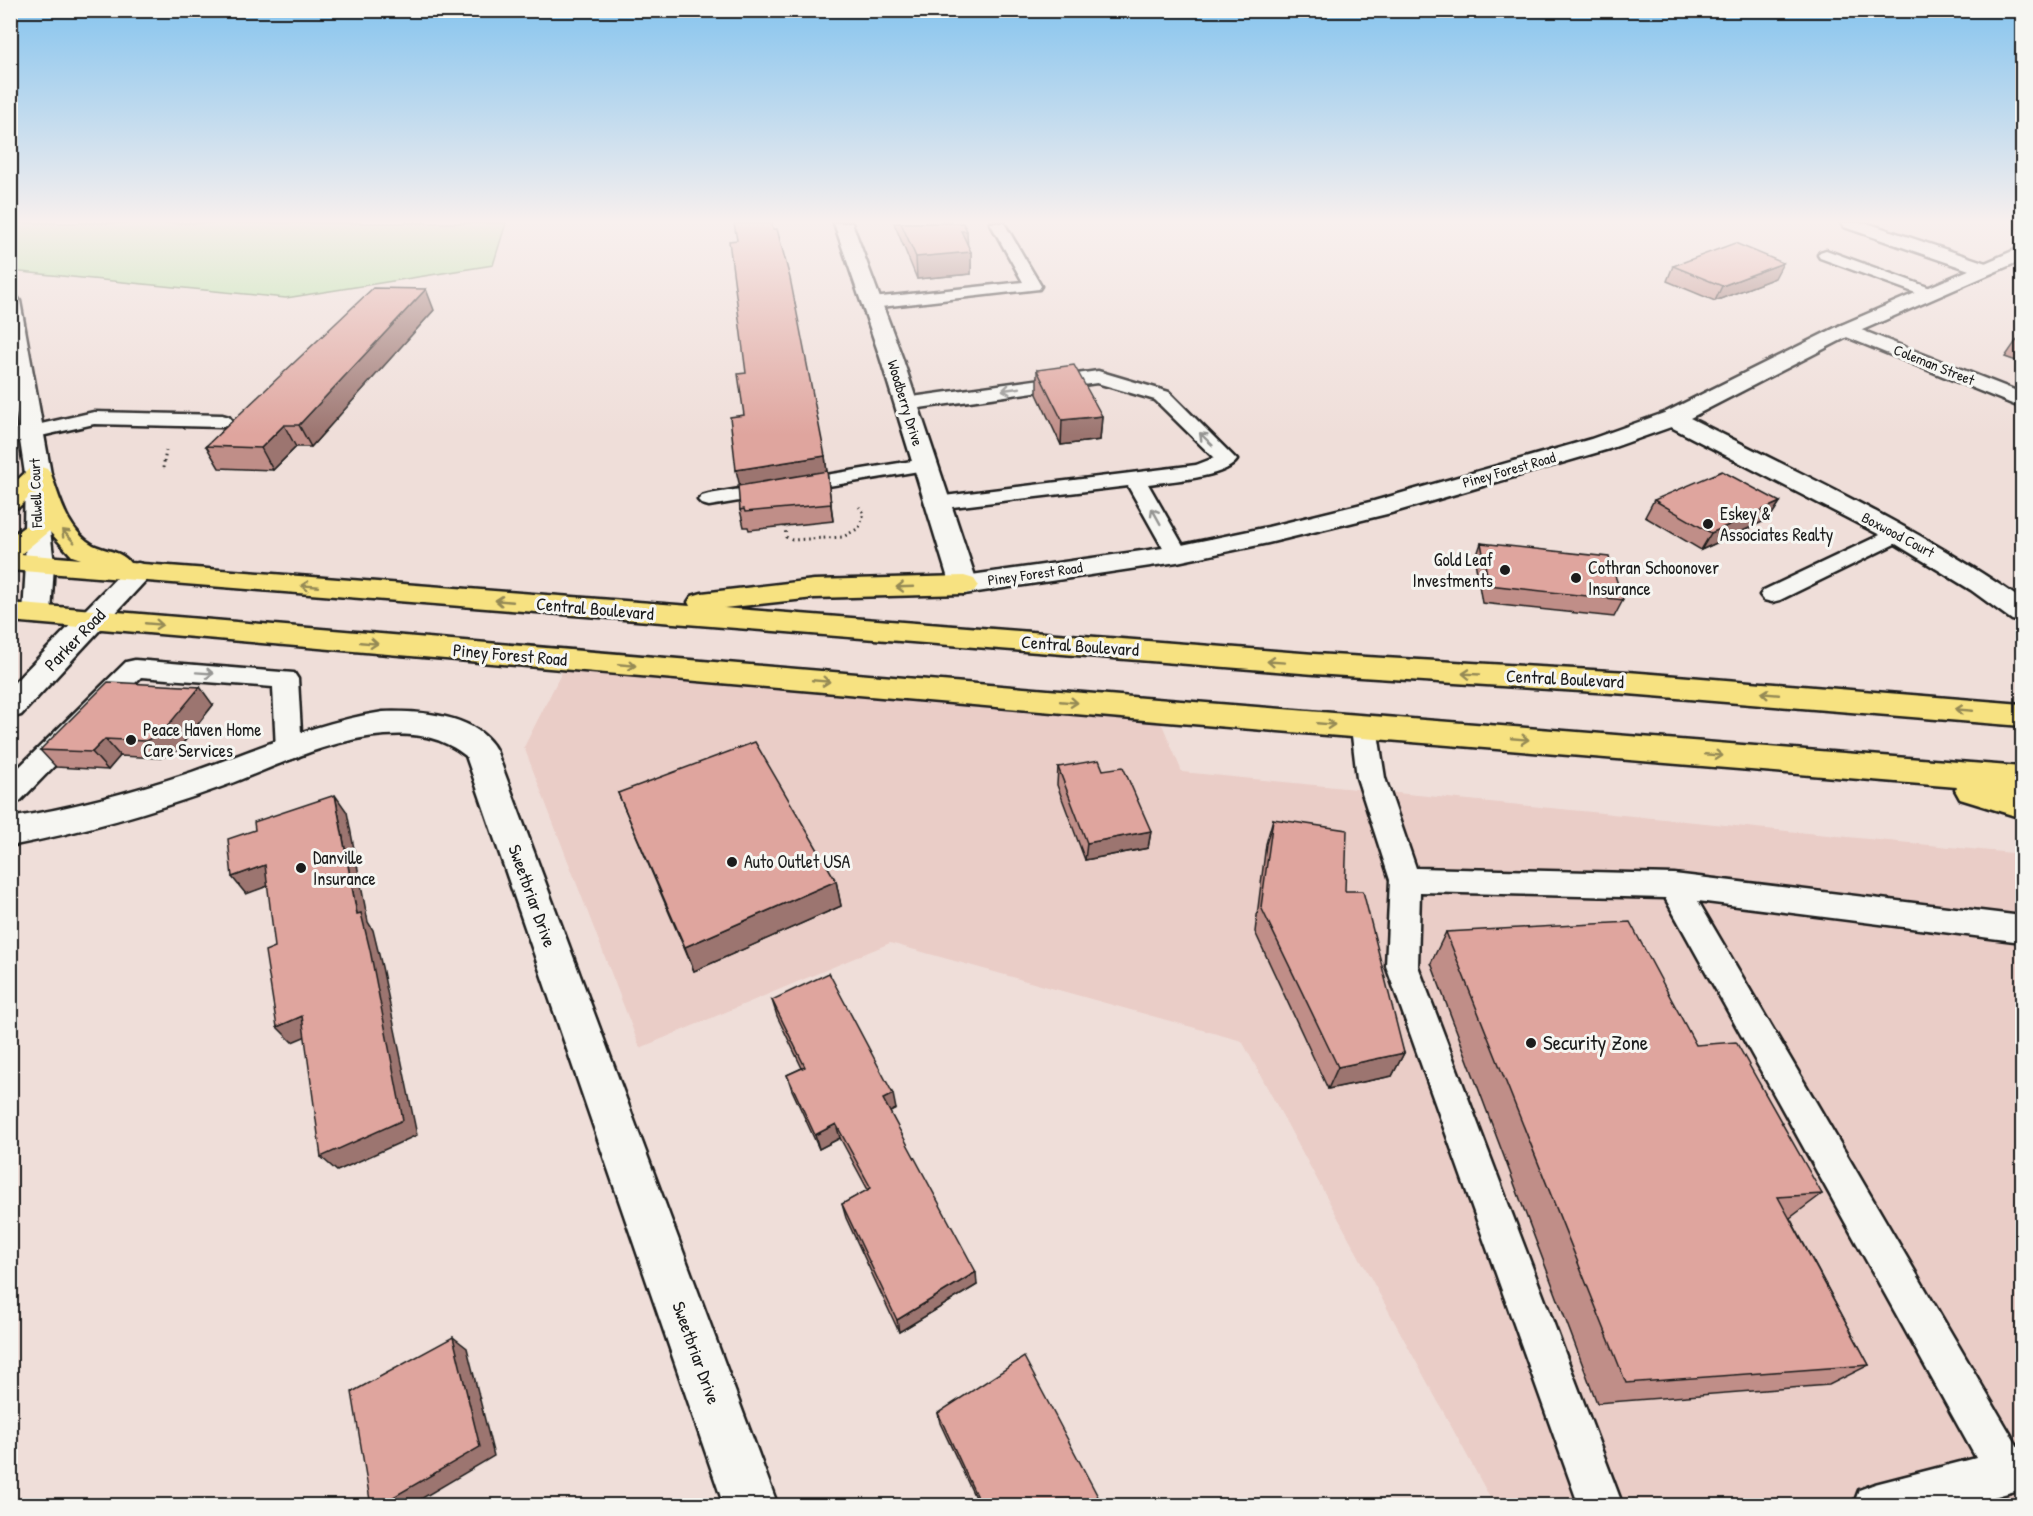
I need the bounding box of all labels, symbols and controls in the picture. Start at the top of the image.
street label: Coleman Street [1891,339,1979,391]
street label: Woodberry Drive [882,357,929,448]
one-way arrow [1001,384,1021,395]
one-way arrow [1198,432,1213,446]
street label: Piney Forest Road [1460,446,1558,493]
street label: Falwell Court [24,457,47,529]
place label: Eskey & Associates Realty [1720,501,1834,547]
street label: Boxwood Court [1858,507,1939,563]
one-way arrow [1150,508,1162,525]
marker: Eskey & Associates Realty [1701,517,1715,531]
one-way arrow [61,528,76,543]
place label: Gold Leaf Investments [1412,547,1494,593]
place label: Cothran Schoonover Insurance [1588,555,1719,601]
street label: Piney Forest Road [986,556,1084,591]
marker: Gold Leaf Investments [1498,563,1512,577]
marker: Cothran Schoonover Insurance [1569,571,1583,585]
one-way arrow [300,580,320,591]
one-way arrow [896,581,916,592]
street label: Central Boulevard [535,591,655,626]
one-way arrow [495,596,515,607]
street label: Parker Road [39,603,111,676]
one-way arrow [143,619,163,630]
street label: Central Boulevard [1020,629,1140,662]
street label: Piney Forest Road [452,637,568,672]
one-way arrow [358,638,378,649]
one-way arrow [1266,656,1286,667]
one-way arrow [616,660,636,671]
street label: Central Boulevard [1505,663,1625,694]
one-way arrow [194,668,214,679]
one-way arrow [1461,668,1481,679]
one-way arrow [810,676,830,687]
one-way arrow [1760,689,1780,700]
one-way arrow [1058,697,1078,708]
one-way arrow [1955,704,1975,715]
place label: Peace Haven Home Care Services [143,717,261,763]
one-way arrow [1315,718,1335,729]
marker: Peace Haven Home Care Services [124,733,138,747]
one-way arrow [1510,734,1530,745]
one-way arrow [1704,749,1724,760]
street label: Sweetbriar Drive [502,841,563,951]
place label: Danville Insurance [313,845,376,891]
place label: Auto Outlet USA [744,849,850,874]
marker: Auto Outlet USA [725,855,739,869]
marker: Danville Insurance [294,861,308,875]
place label: Security Zone [1543,1028,1648,1057]
marker: Security Zone [1524,1036,1538,1050]
street label: Sweetbriar Drive [666,1298,727,1408]

